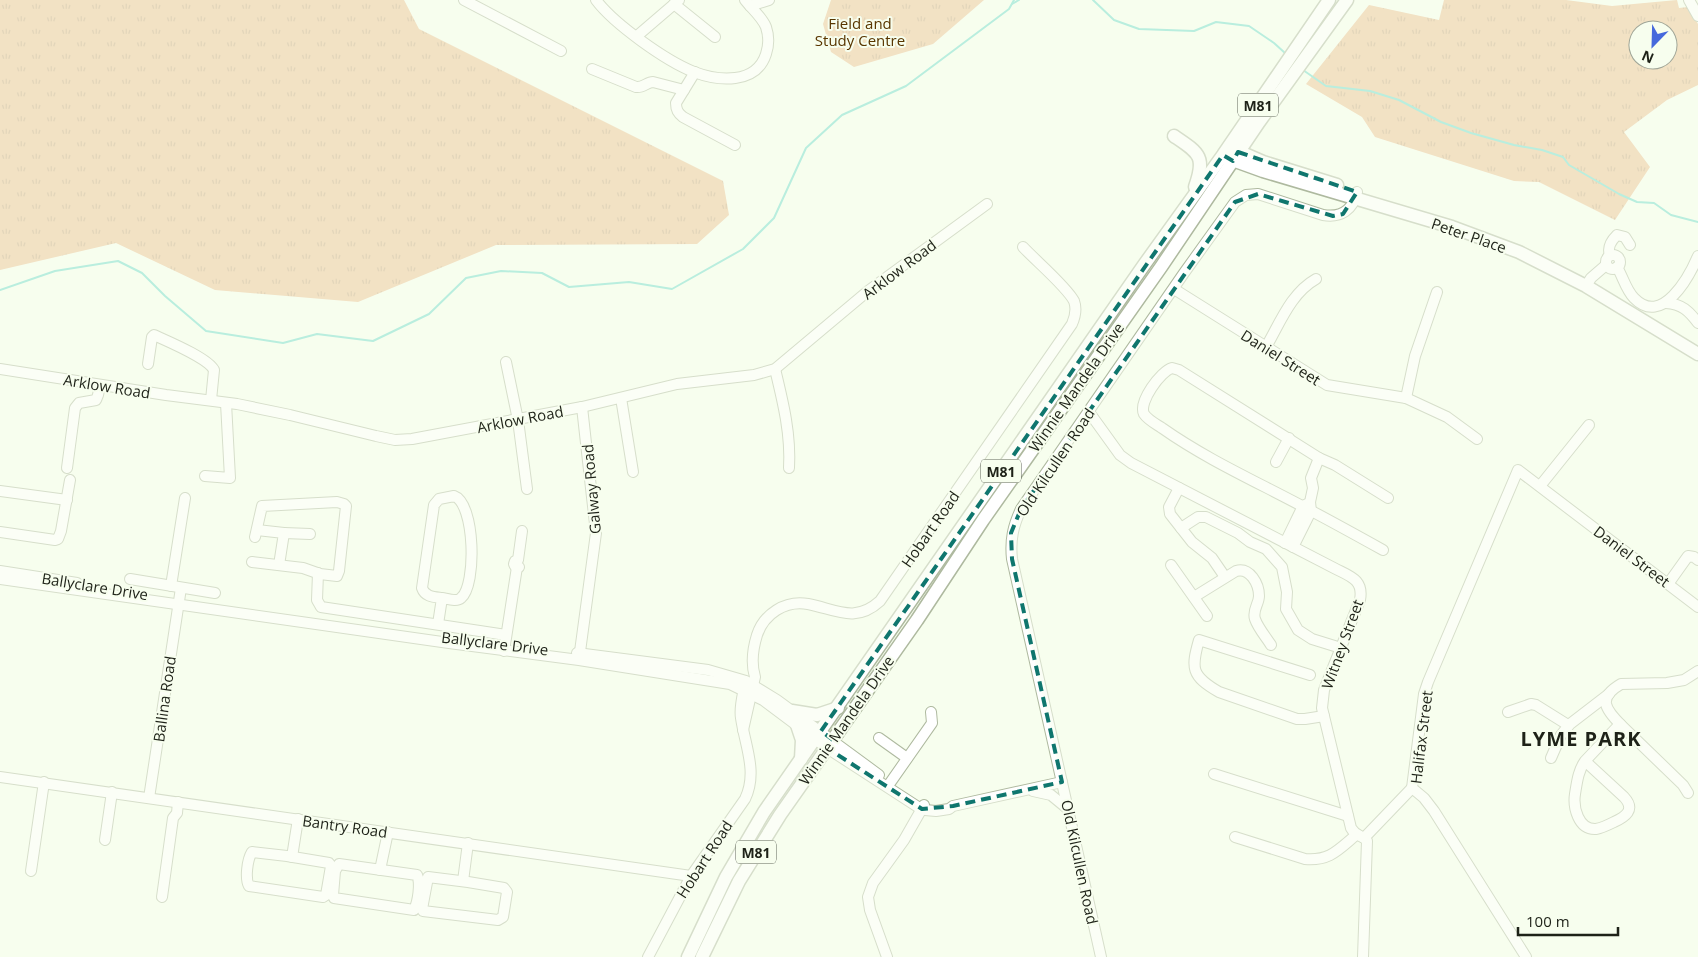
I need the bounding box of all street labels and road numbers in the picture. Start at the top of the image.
road number: M81 [1238,94,1278,116]
street label: Peter Place [1429,213,1509,257]
street label: Arklow Road [858,235,940,303]
street label: Winnie Mandela Drive [1024,318,1128,456]
street label: Daniel Street [1237,325,1325,389]
street label: Arklow Road [62,369,152,403]
street label: Arklow Road [475,401,565,437]
street label: Old Kilcullen Road [1011,404,1099,520]
street label: Galway Road [577,443,605,535]
road number: M81 [981,460,1021,482]
street label: Hobart Road [896,487,964,571]
street label: Daniel Street [1590,521,1674,591]
street label: Ballyclare Drive [40,568,150,604]
street label: Witney Street [1317,596,1367,692]
street label: Ballyclare Drive [440,627,550,659]
street label: Winnie Mandela Drive [794,651,898,789]
street label: Ballina Road [148,655,180,743]
street label: Halifax Street [1405,689,1437,785]
street label: Old Kilcullen Road [1057,798,1103,926]
street label: Bantry Road [301,810,389,842]
street label: Hobart Road [671,816,737,902]
road number: M81 [736,840,776,864]

